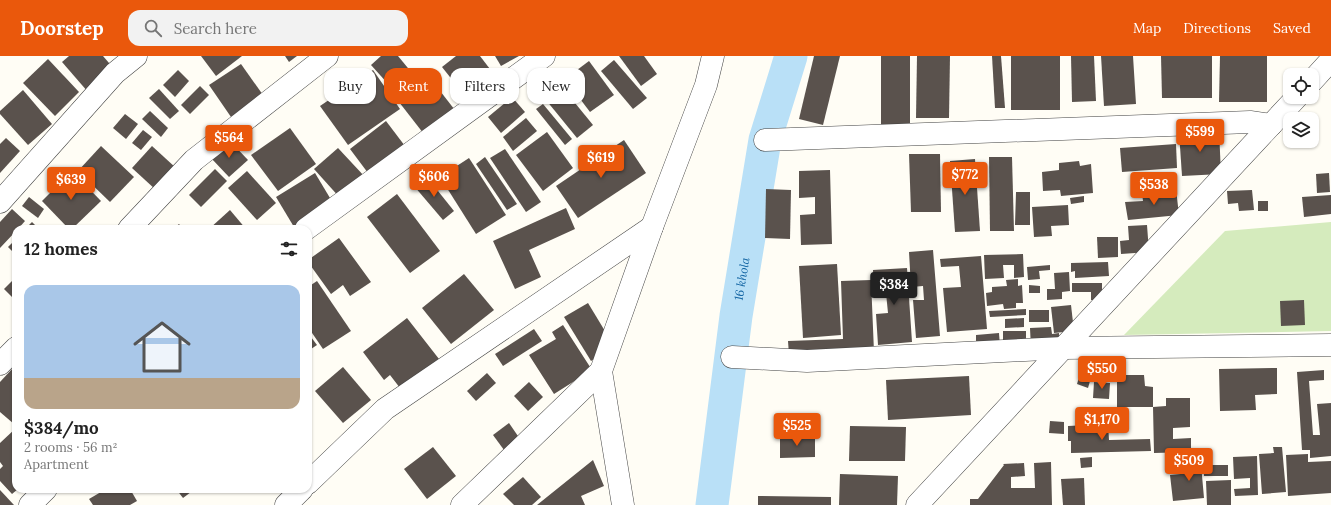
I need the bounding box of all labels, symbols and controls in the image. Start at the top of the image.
search box [128,10,408,46]
text: Doorstep [20,16,104,40]
icon: search [142,17,164,39]
text: Search here [174,19,257,38]
text: Map [1133,19,1161,37]
text: Directions [1183,19,1251,37]
text: Saved [1273,19,1311,37]
chip: Buy [324,68,376,104]
chip: Rent [384,68,442,104]
chip: Filters [450,68,519,104]
chip: New [527,68,585,104]
map controls [1283,68,1319,148]
button: locate [1283,68,1319,104]
button: layers [1283,112,1319,148]
pin: $599 [1176,119,1224,153]
text: $599 [1185,123,1215,140]
pin: $564 [205,125,253,159]
text: $564 [214,129,244,146]
pin: $619 [577,145,625,179]
text: $619 [587,149,615,166]
pin: $772 [941,162,989,196]
pin: $606 [410,164,458,198]
text: $772 [952,166,978,183]
pin: $639 [47,167,95,201]
text: $606 [419,168,449,185]
text: $639 [56,171,86,188]
pin: $538 [1130,172,1178,206]
text: $538 [1139,176,1169,193]
text: 12 homes [24,238,98,260]
icon: filters [278,238,300,260]
water label: 16 khola [731,256,753,302]
pin: $384 [870,272,918,306]
text: $384 [879,276,909,293]
icon: home [126,311,198,383]
pin: $550 [1078,356,1126,390]
text: $550 [1087,360,1117,377]
pin: $1,170 [1069,407,1135,441]
text: $1,170 [1084,411,1120,428]
pin: $525 [773,413,821,447]
text: $384/mo [24,417,99,439]
text: $525 [783,417,811,434]
text: 2 rooms · 56 m² [24,439,118,456]
pin: $509 [1165,448,1213,482]
text: $509 [1174,452,1204,469]
text: Apartment [24,456,89,473]

